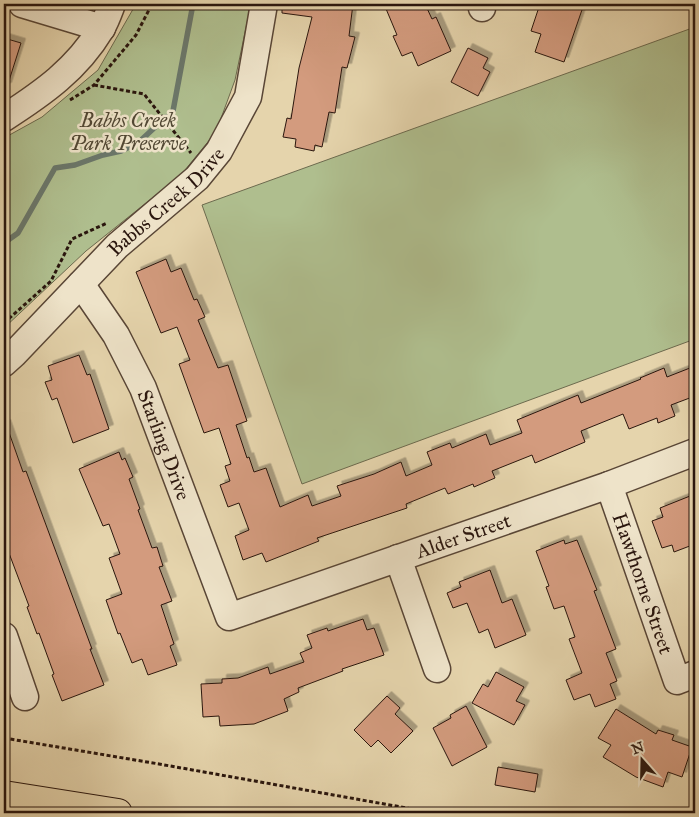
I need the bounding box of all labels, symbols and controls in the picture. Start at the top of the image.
park label: Babbs Creek Park Preserve [70,108,187,155]
street label: Babbs Creek Drive [102,142,229,261]
street label: Starling Drive [133,386,196,503]
street label: Alder Street [412,508,514,563]
street label: Hawthorne Street [608,510,679,657]
north arrow [616,734,666,784]
text: N [629,738,646,758]

